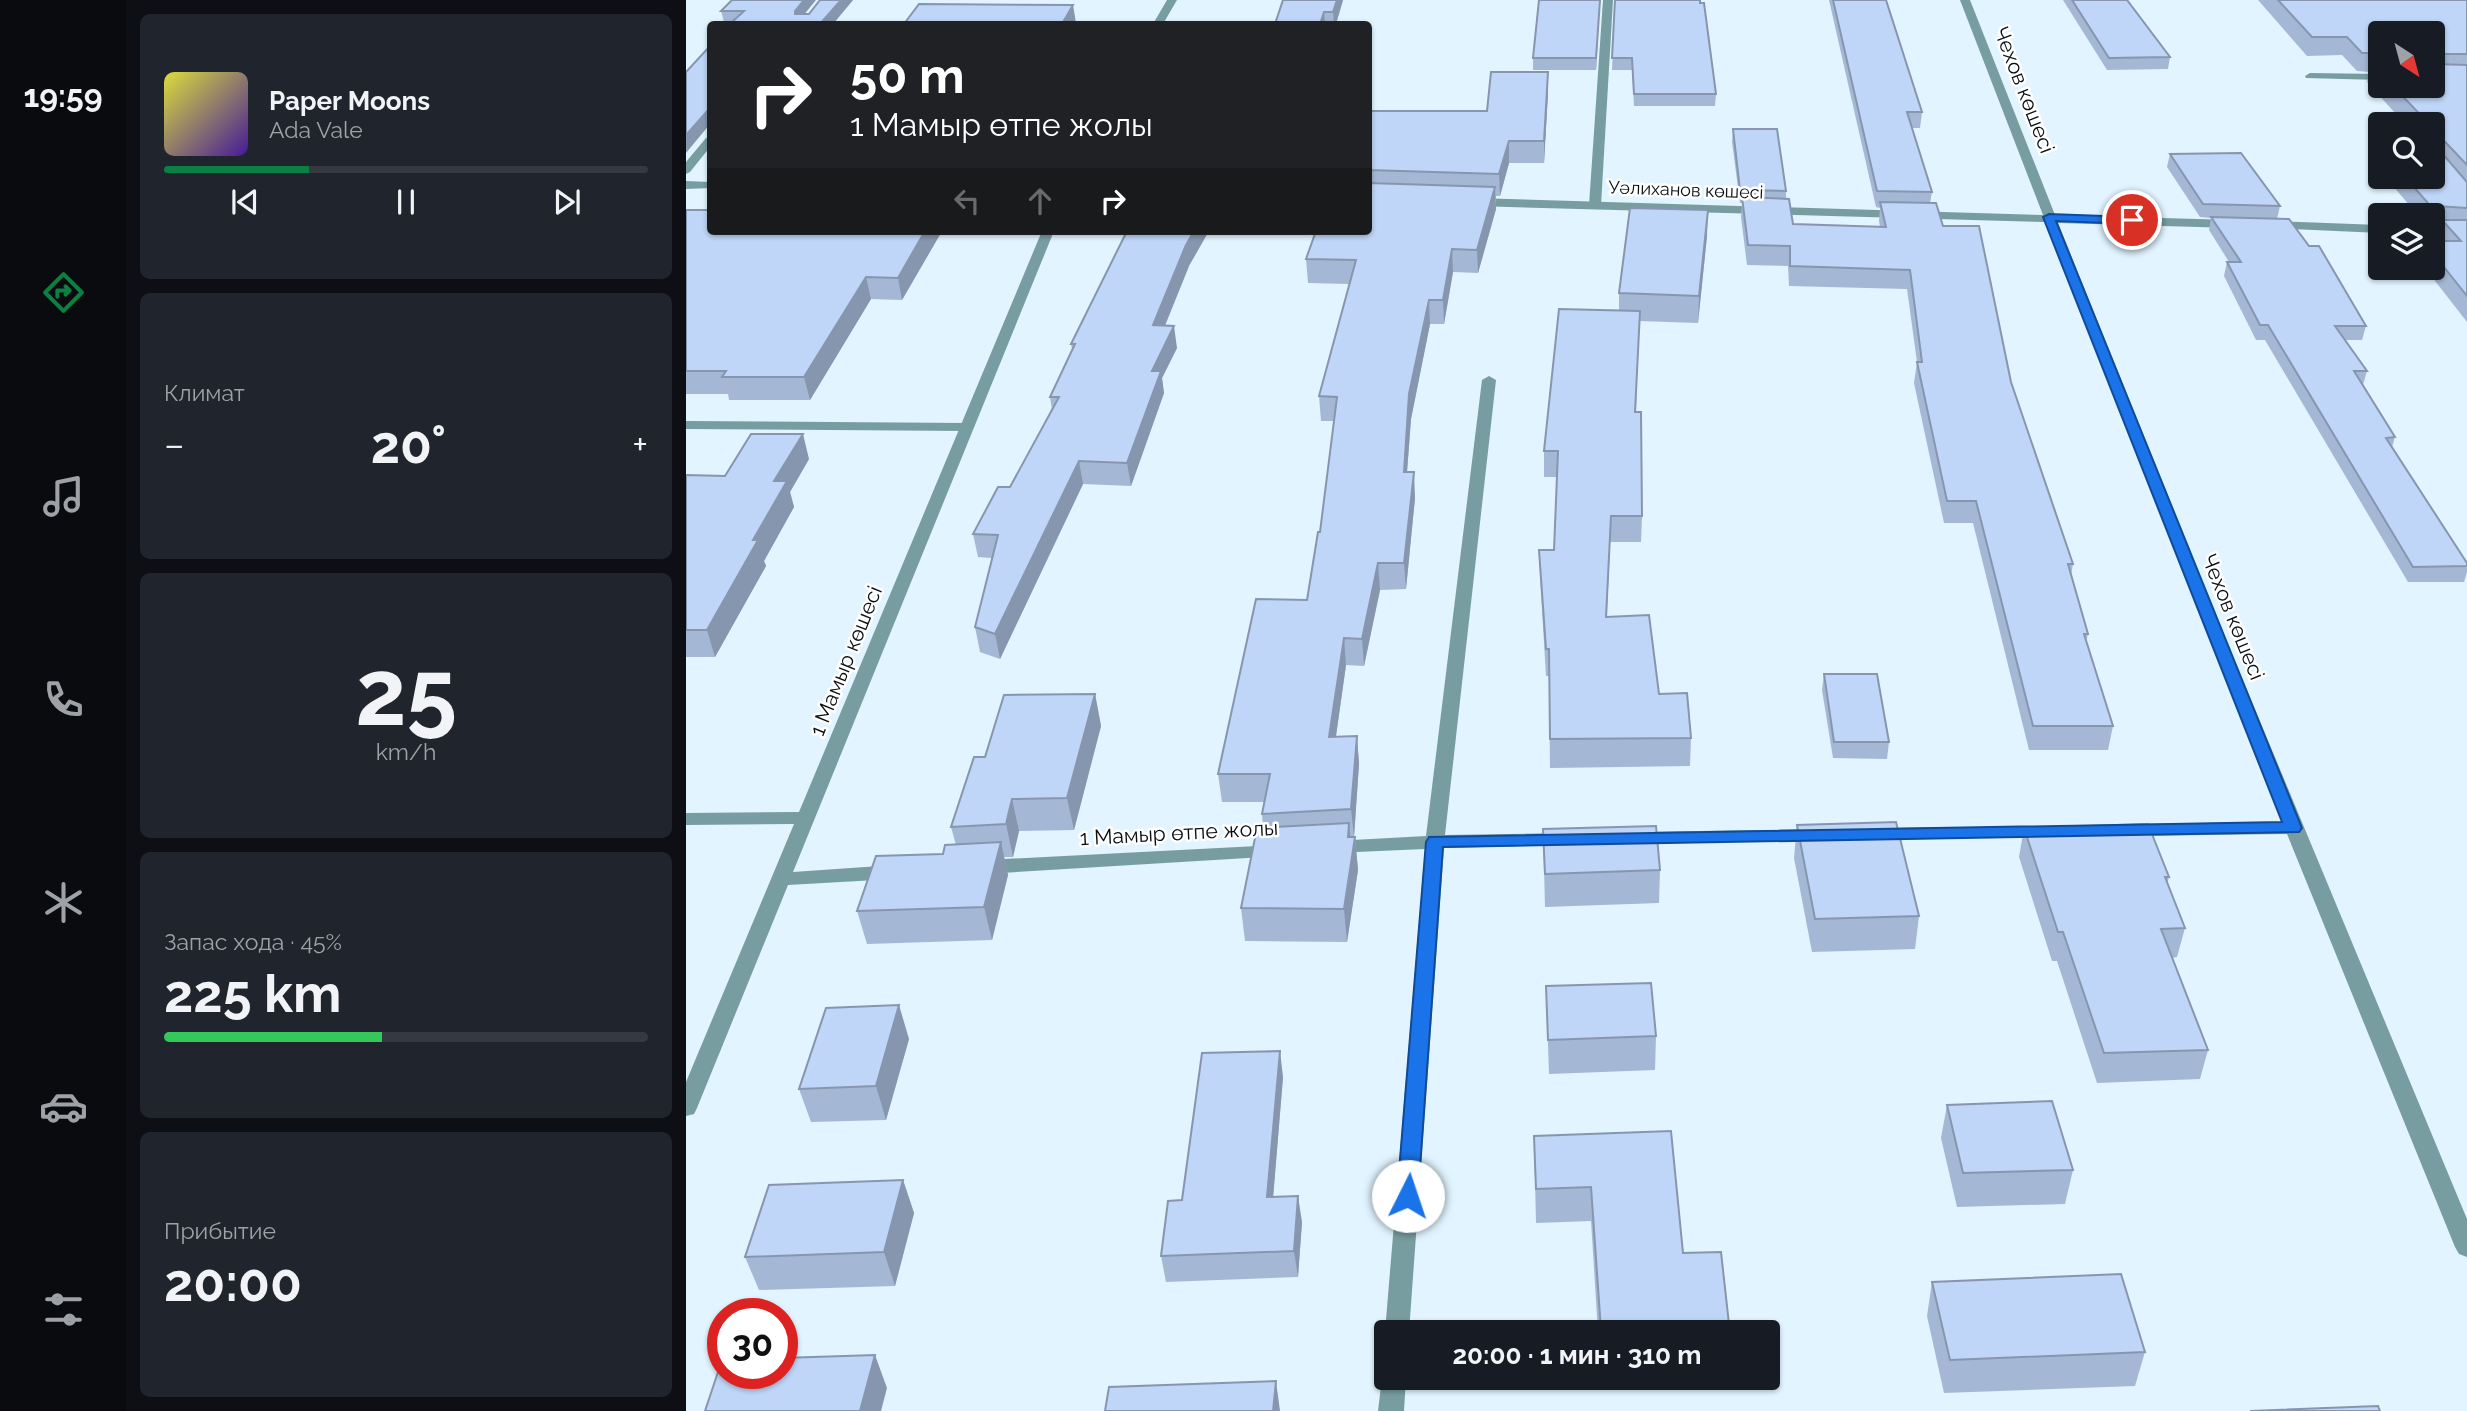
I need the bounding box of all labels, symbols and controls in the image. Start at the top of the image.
north arrow [2368,21,2445,98]
map controls [2368,21,2445,280]
street label: Чехов көшесі [1989,23,2060,157]
text: 50 m [850,47,965,104]
icon: right [735,49,826,140]
text: 19:59 [23,77,103,114]
text: Paper Moons [269,86,430,116]
text: 1 Мамыр өтпе жолы [850,106,1153,143]
button: search [2368,112,2445,189]
text: Ada Vale [269,116,363,143]
street label: Уәлиханов көшесі [1608,176,1764,203]
icon: left [948,182,986,220]
icon: ahead [1021,182,1059,220]
icon: right [1094,182,1132,220]
icon: previous [226,183,264,221]
icon: pause [387,183,425,221]
icon: next [548,183,586,221]
pin [2102,190,2162,250]
icon: arrive [2113,201,2151,239]
button: layers [2368,203,2445,280]
icon: directions [39,268,88,317]
text: Климат [164,379,245,406]
text: 20° [371,414,446,475]
text: − [164,422,184,467]
text: + [632,422,648,467]
icon: music [39,472,88,521]
street label: Чехов көшесі [2197,550,2270,683]
street label: 1 Мамыр көшесі [804,582,887,739]
text: 25 [355,639,457,746]
icon: phone [39,675,88,724]
text: km/h [376,738,436,765]
street label: 1 Мамыр өтпе жолы [1079,815,1279,850]
icon: climate [39,878,88,927]
text: Запас хода · 45% [164,928,342,955]
text: 225 km [164,963,341,1024]
icon: car [39,1082,88,1131]
position arrow [1371,1159,1445,1233]
text: Прибытие [164,1217,276,1244]
text: 20:00 [164,1252,302,1313]
icon: filters [39,1285,88,1334]
speed limit sign: 30 [707,1298,798,1389]
text: 20:00 · 1 мин · 310 m [1452,1340,1702,1370]

